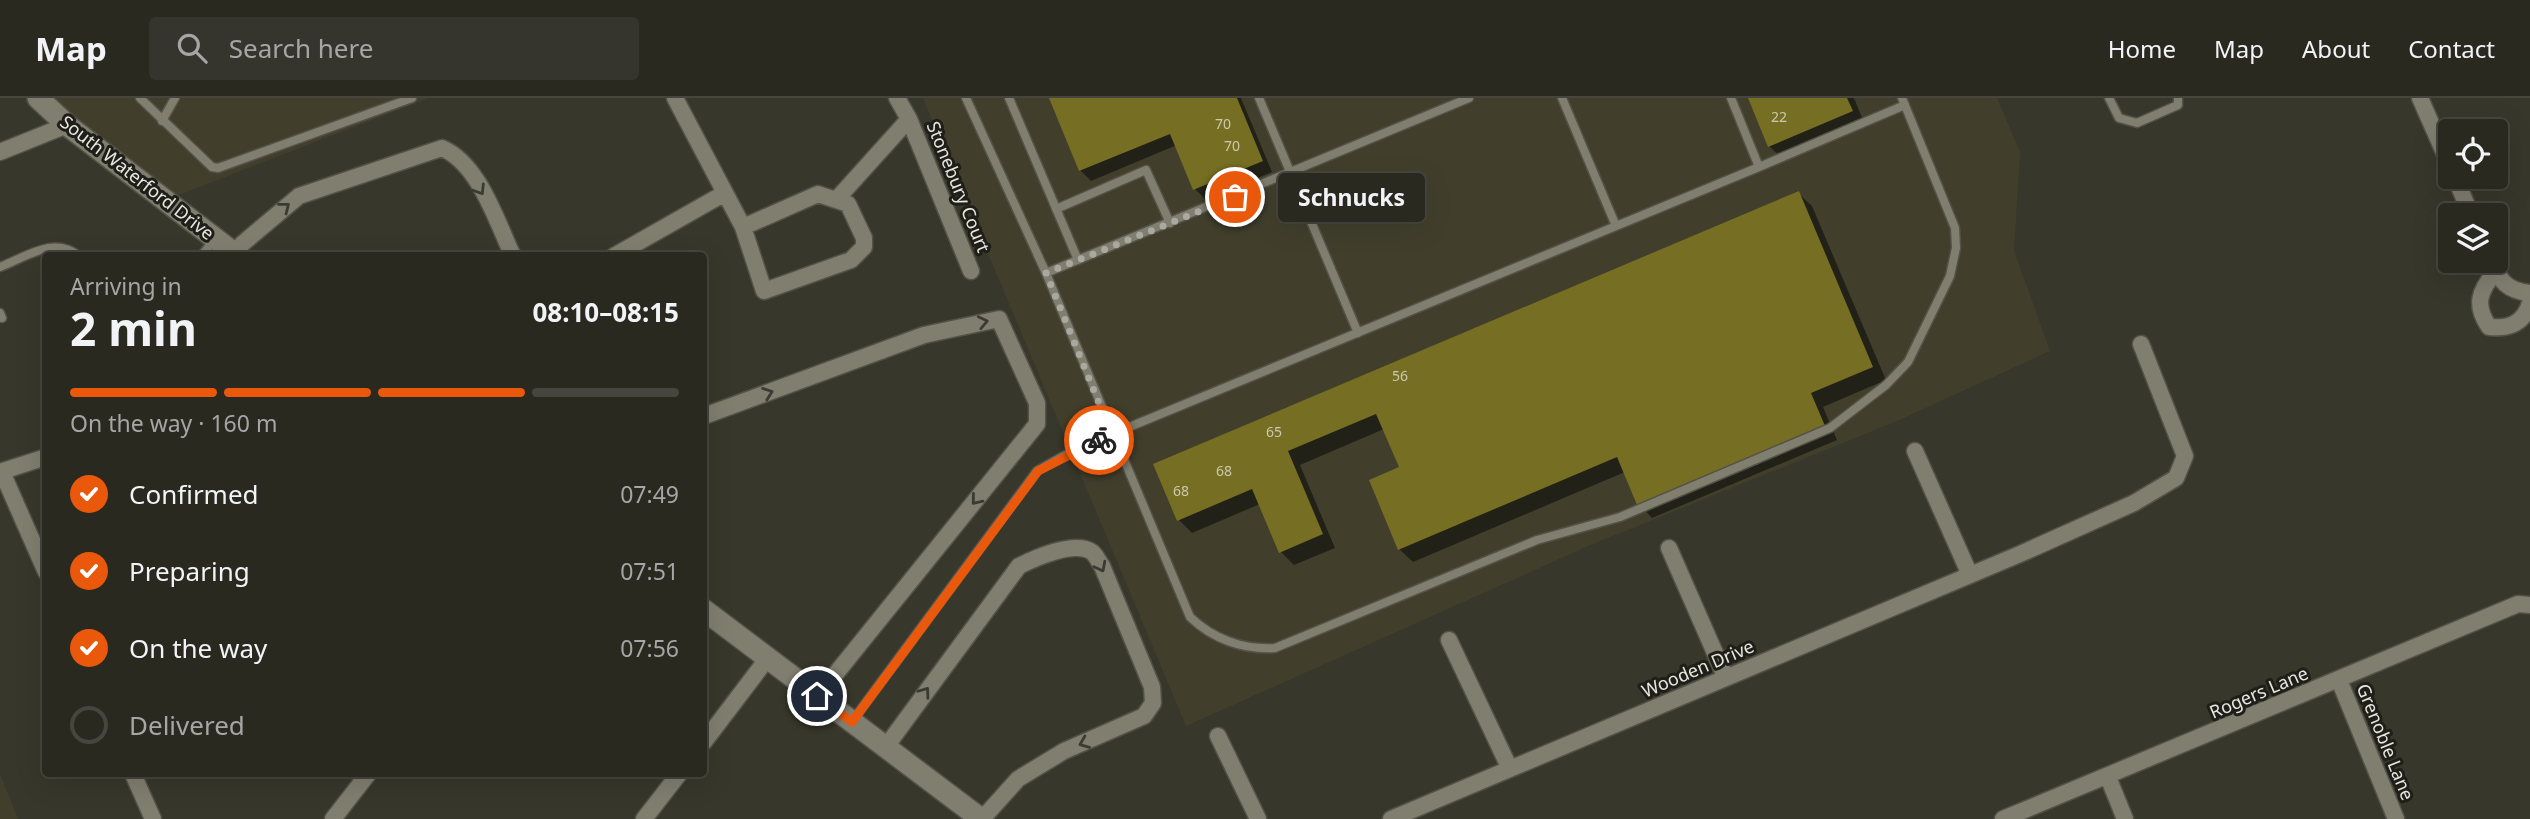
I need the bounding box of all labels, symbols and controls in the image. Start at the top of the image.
search box [149,17,639,80]
text: Map [35,26,107,71]
icon: search [173,29,211,67]
text: Search here [229,30,373,66]
text: Home [2108,32,2176,65]
text: Map [2214,32,2264,65]
text: About [2302,32,2370,65]
text: Contact [2408,32,2495,65]
house number: 22 [1771,107,1787,126]
street label: South Waterford Drive [56,110,220,245]
house number: 70 [1215,114,1231,133]
street label: Stonebury Court [922,118,996,256]
map controls [2438,119,2508,273]
button: locate [2438,119,2508,189]
house number: 70 [1224,136,1240,155]
pin [1205,167,1265,227]
callout: Schnucks [1277,172,1424,222]
icon: bag [1216,178,1254,216]
text: Schnucks [1298,181,1405,213]
one-way arrow [472,182,485,195]
one-way arrow [277,203,290,215]
button: layers [2438,203,2508,273]
text: Arriving in [70,270,182,302]
text: 08:10–08:15 [532,294,679,330]
text: 2 min [70,297,197,359]
one-way arrow [977,316,989,330]
house number: 56 [1392,366,1408,385]
one-way arrow [761,387,773,401]
courier [1064,405,1134,475]
text: On the way · 160 m [70,407,277,439]
icon: bike [1080,421,1118,459]
house number: 65 [1266,422,1282,441]
house number: 68 [1216,461,1232,480]
icon: check [70,475,108,513]
text: Confirmed [129,476,259,512]
text: 07:49 [620,478,679,510]
house number: 68 [1173,481,1189,500]
one-way arrow [971,493,984,505]
icon: check [70,552,108,590]
text: Preparing [129,553,250,589]
text: 07:51 [620,555,679,587]
one-way arrow [1092,560,1106,572]
icon: check [70,629,108,667]
text: On the way [129,630,267,666]
text: 07:56 [620,632,679,664]
street label: Wooden Drive [1638,634,1757,703]
street label: Rogers Lane [2206,661,2312,724]
pin [787,666,847,726]
icon: home [798,677,836,715]
street label: Grenoble Lane [2352,680,2420,803]
one-way arrow [916,687,929,700]
text: Delivered [129,707,245,743]
one-way arrow [1079,735,1091,749]

